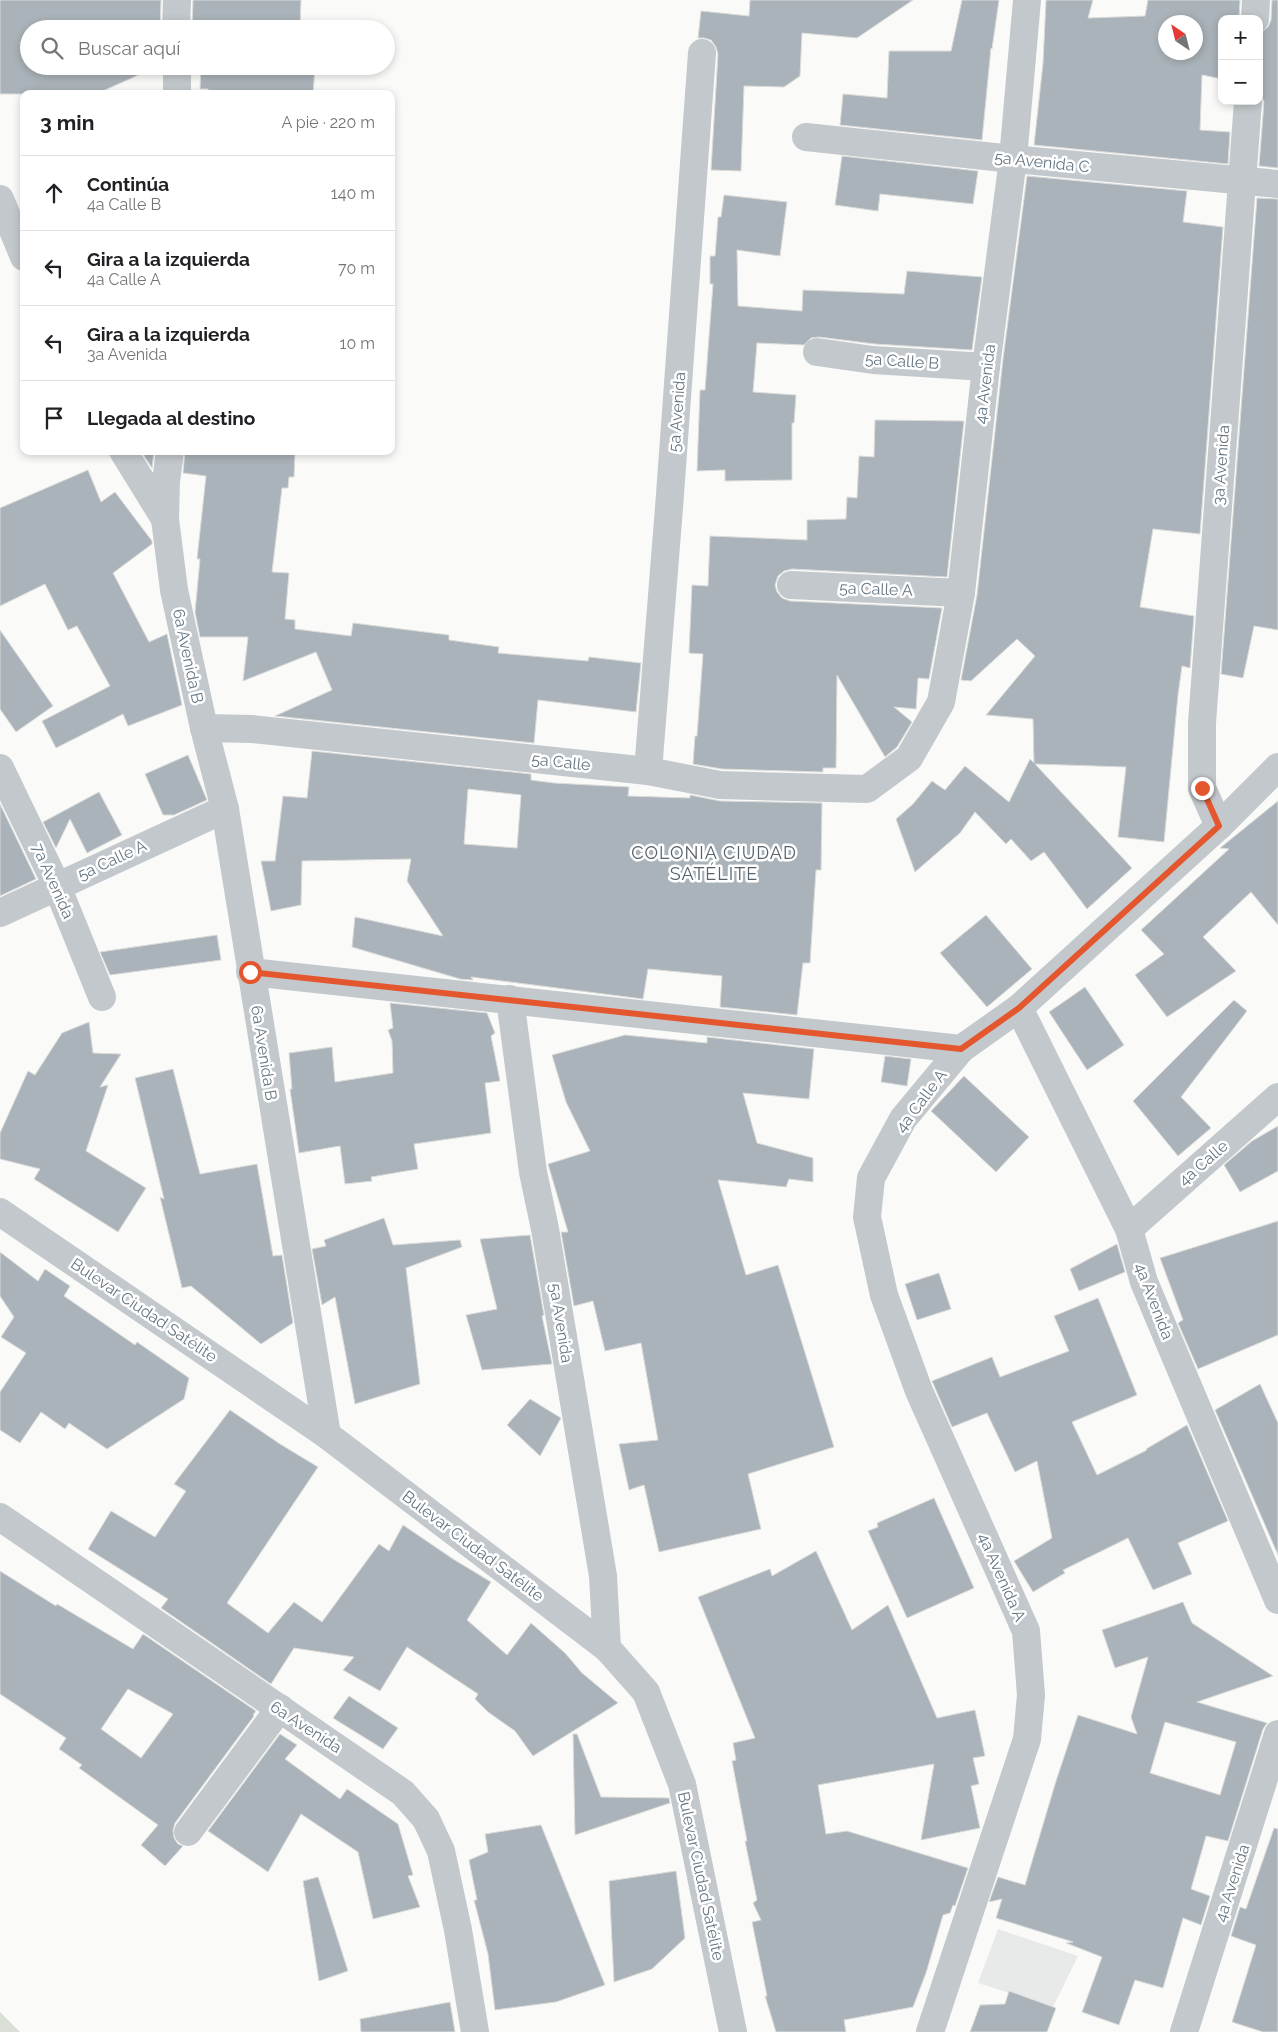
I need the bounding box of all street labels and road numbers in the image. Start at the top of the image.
street label: 5a Avenida C [994,148,1090,176]
street label: 4a Avenida [971,343,999,425]
street label: 5a Calle B [864,349,940,373]
street label: 5a Avenida [665,371,689,453]
street label: 3a Avenida [1209,424,1233,506]
street label: 5a Calle A [839,578,913,600]
street label: 6a Avenida B [169,607,207,705]
street label: 5a Calle [531,749,591,775]
street label: 5a Calle A [75,836,150,884]
street label: 7a Avenida [28,840,78,922]
street label: 6a Avenida B [247,1004,281,1102]
street label: 4a Calle A [891,1066,951,1136]
street label: 4a Calle [1174,1136,1232,1190]
street label: Bulevar Ciudad Satélite [67,1254,221,1366]
street label: 4a Avenida [1131,1260,1177,1342]
street label: 5a Avenida [545,1282,577,1364]
street label: Bulevar Ciudad Satélite [399,1487,547,1605]
street label: 4a Avenida A [974,1530,1030,1624]
street label: 6a Avenida [267,1697,345,1757]
street label: Bulevar Ciudad Satélite [674,1790,728,1962]
street label: 4a Avenida [1211,1842,1253,1924]

